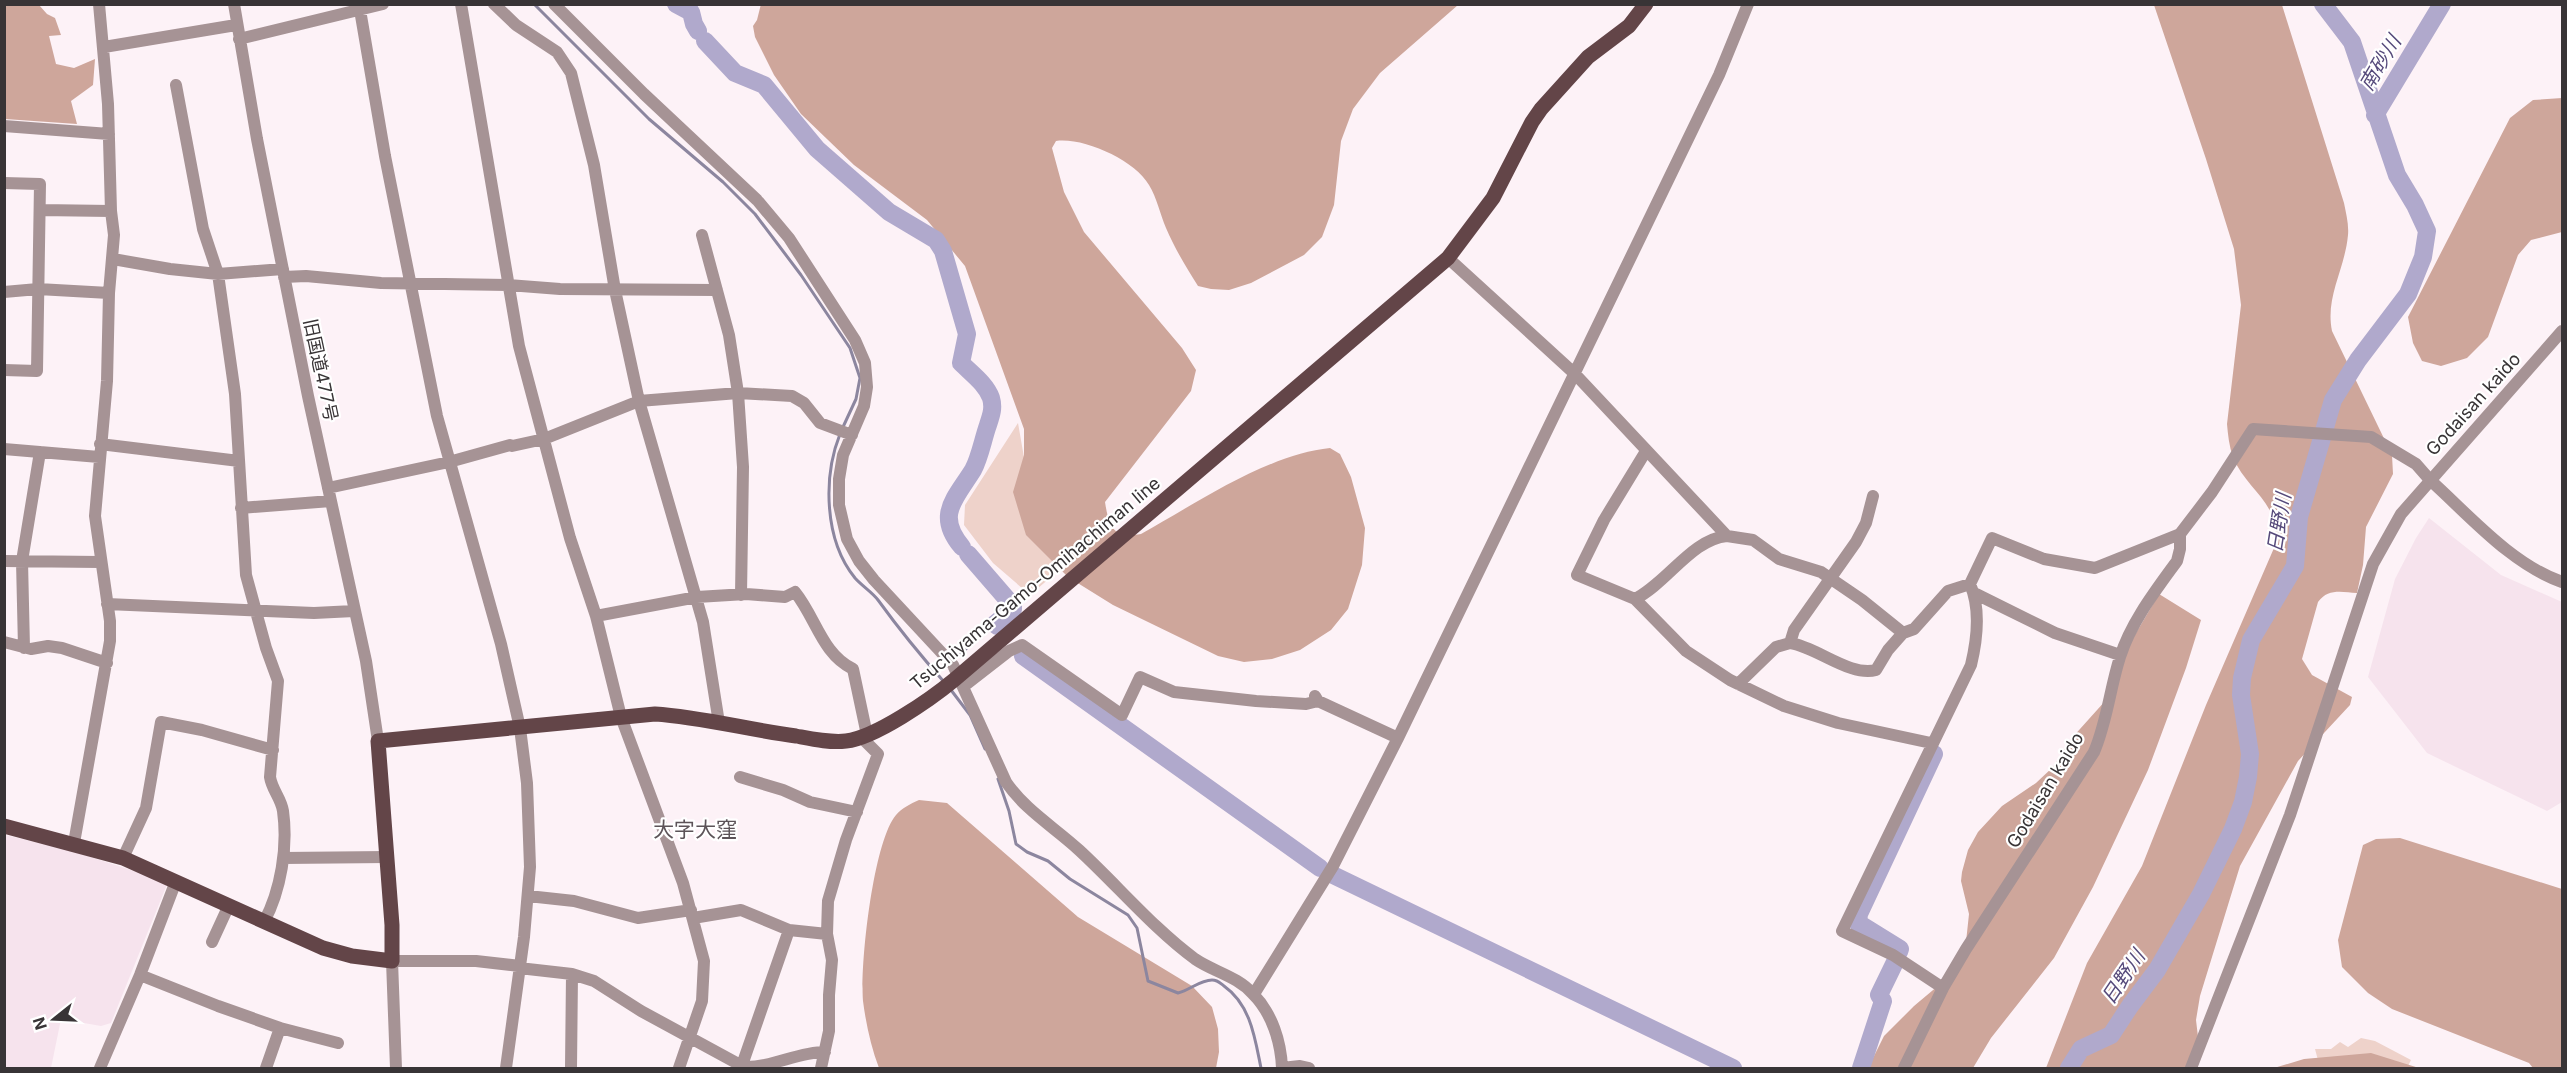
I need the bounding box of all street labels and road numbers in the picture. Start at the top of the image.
street label: 旧国道477号 [300,317,342,423]
street label: Godaisan kaido [2421,348,2525,460]
street label: Tsuchiyama-Gamo-Omihachiman line [906,472,1164,694]
street label: Godaisan kaido [2002,728,2088,852]

